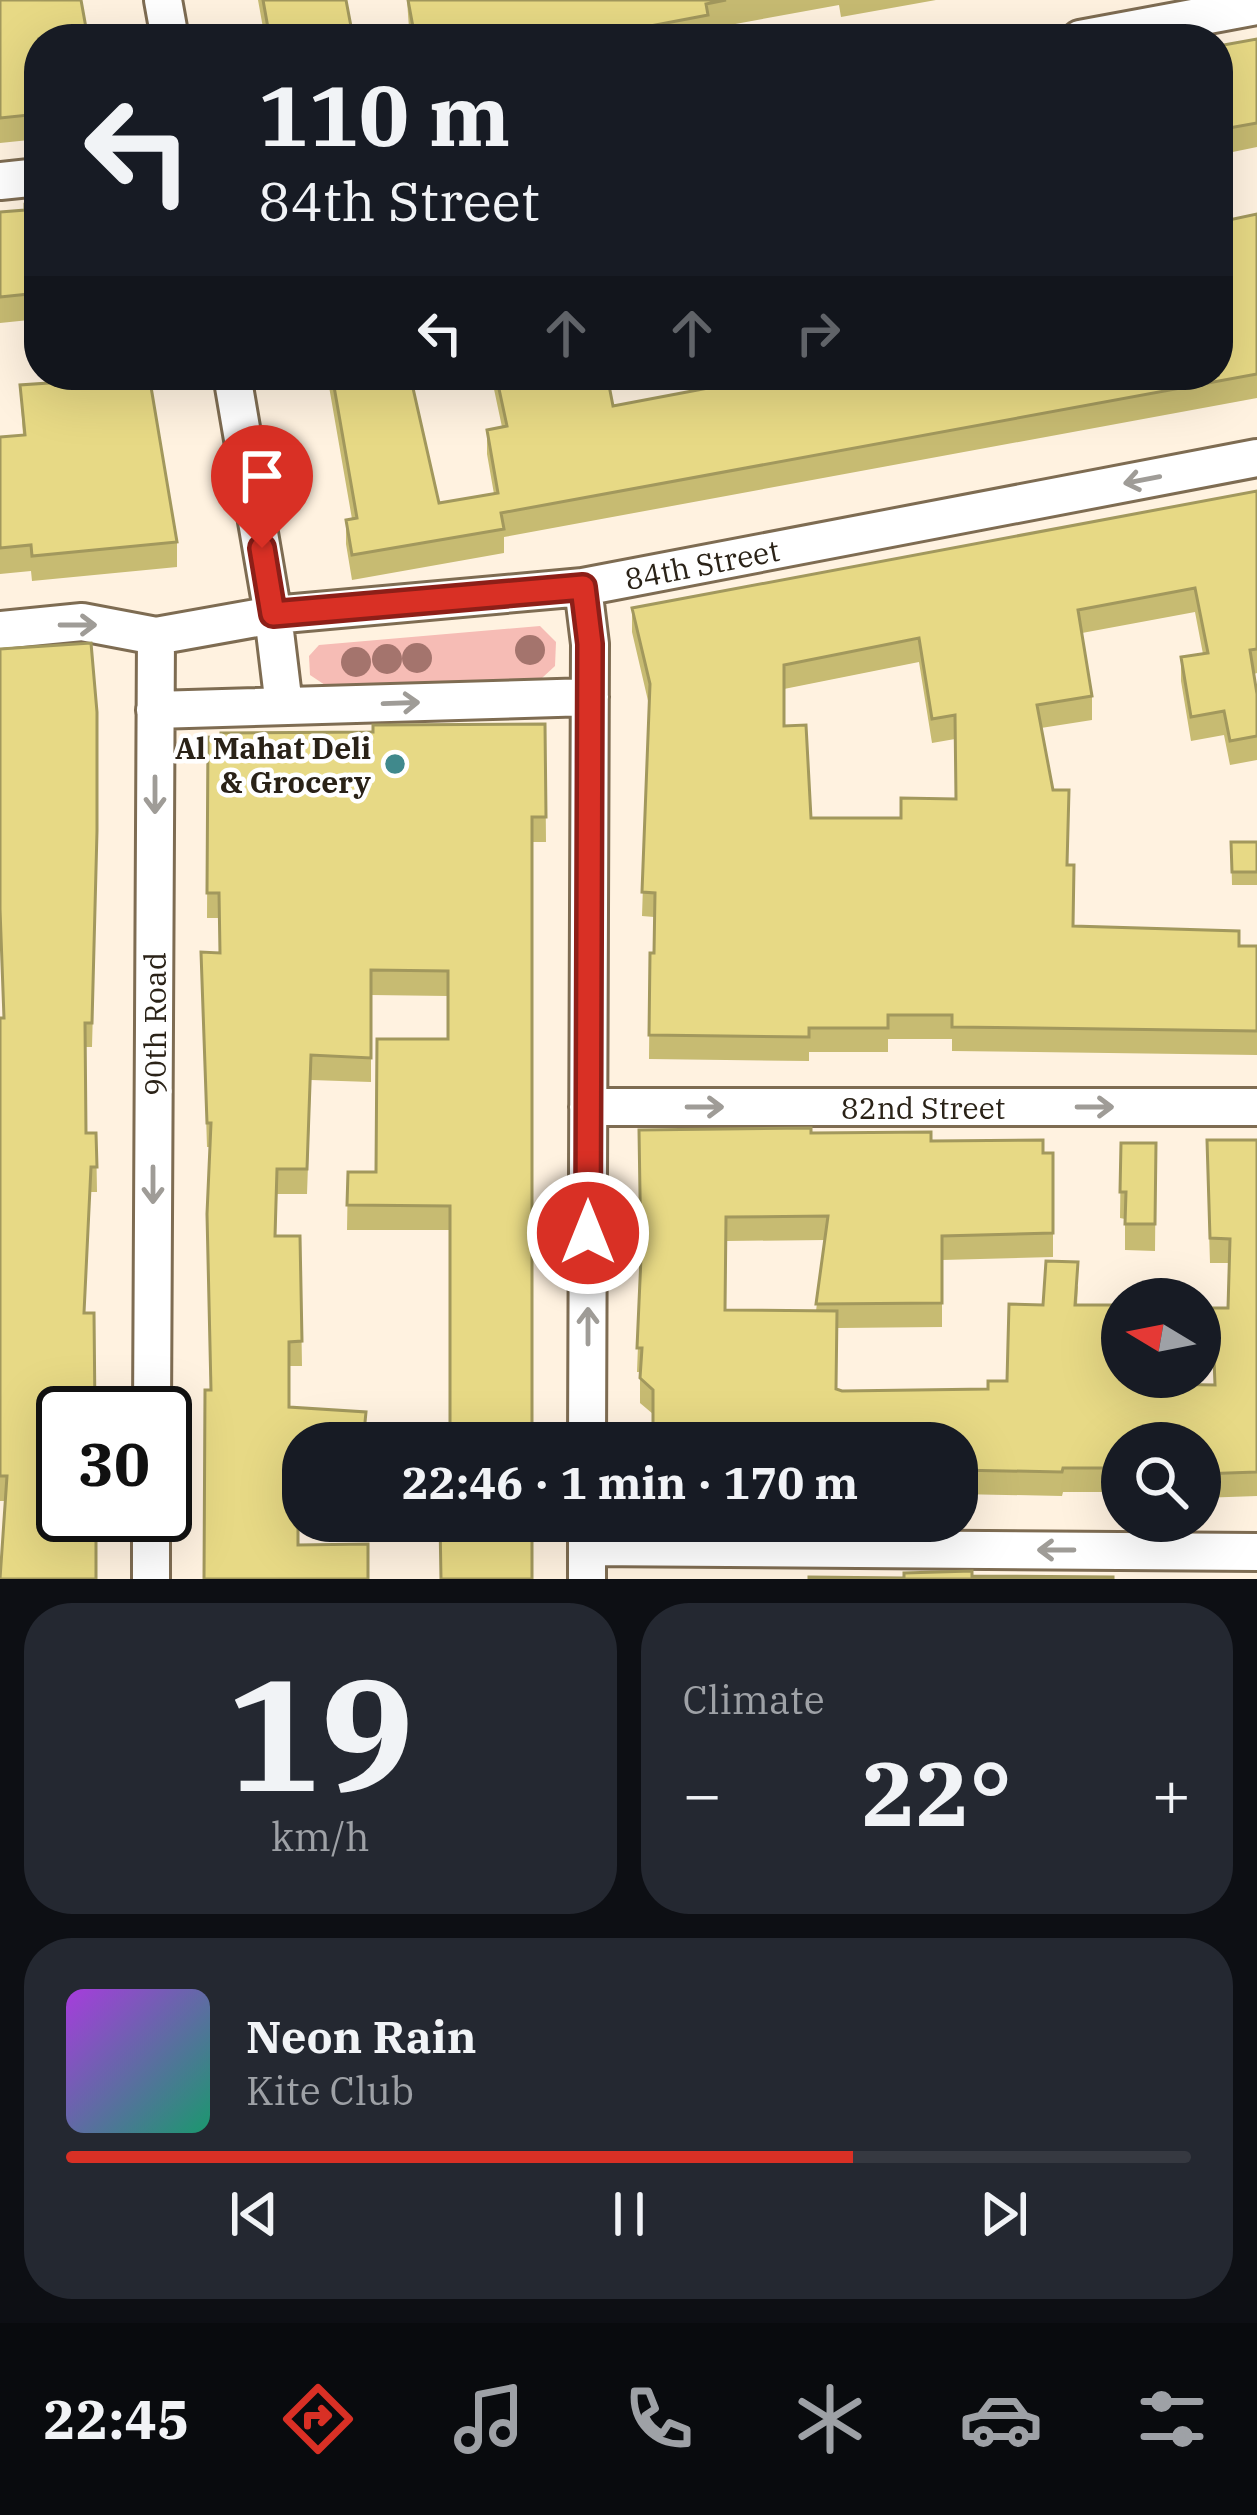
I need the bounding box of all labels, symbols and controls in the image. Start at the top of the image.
text: 110 m [258,60,510,169]
icon: left [60,72,216,228]
text: 84th Street [258,166,540,236]
icon: left [407,300,473,366]
icon: ahead [533,300,599,366]
icon: ahead [659,300,725,366]
icon: right [785,300,851,366]
pin [211,425,313,548]
icon: arrive [229,443,295,509]
one-way arrow [1123,470,1162,492]
street label: 84th Street [621,530,783,598]
one-way arrow [58,614,97,636]
one-way arrow [381,691,420,714]
place label: Al Mahat Deli & Grocery [175,728,371,801]
marker: Al Mahat Deli & Grocery [382,751,408,777]
one-way arrow [144,775,166,814]
street label: 90th Road [135,952,174,1096]
street label: 82nd Street [841,1088,1005,1127]
one-way arrow [685,1096,724,1118]
one-way arrow [1075,1096,1114,1118]
one-way arrow [142,1165,164,1204]
position arrow [525,1170,651,1296]
north arrow [1101,1278,1221,1398]
map controls [1101,1278,1221,1542]
one-way arrow [577,1307,599,1346]
speed limit sign: 30 [36,1386,192,1542]
button: search [1101,1422,1221,1542]
text: 22:46 · 1 min · 170 m [402,1453,858,1511]
one-way arrow [1037,1539,1076,1561]
text: 19 [227,1631,414,1834]
text: Climate [683,1674,825,1725]
text: 22° [862,1734,1012,1851]
text: − [683,1750,722,1836]
text: + [1151,1750,1191,1836]
text: km/h [271,1811,370,1862]
text: Neon Rain [246,2007,476,2065]
text: Kite Club [246,2065,414,2116]
icon: previous [221,2181,287,2247]
icon: pause [596,2181,662,2247]
icon: next [971,2181,1037,2247]
icon: directions [276,2377,360,2461]
icon: music [447,2377,531,2461]
icon: phone [617,2377,701,2461]
icon: climate [788,2377,872,2461]
icon: car [959,2377,1043,2461]
icon: filters [1130,2377,1214,2461]
text: 22:45 [43,2384,189,2454]

